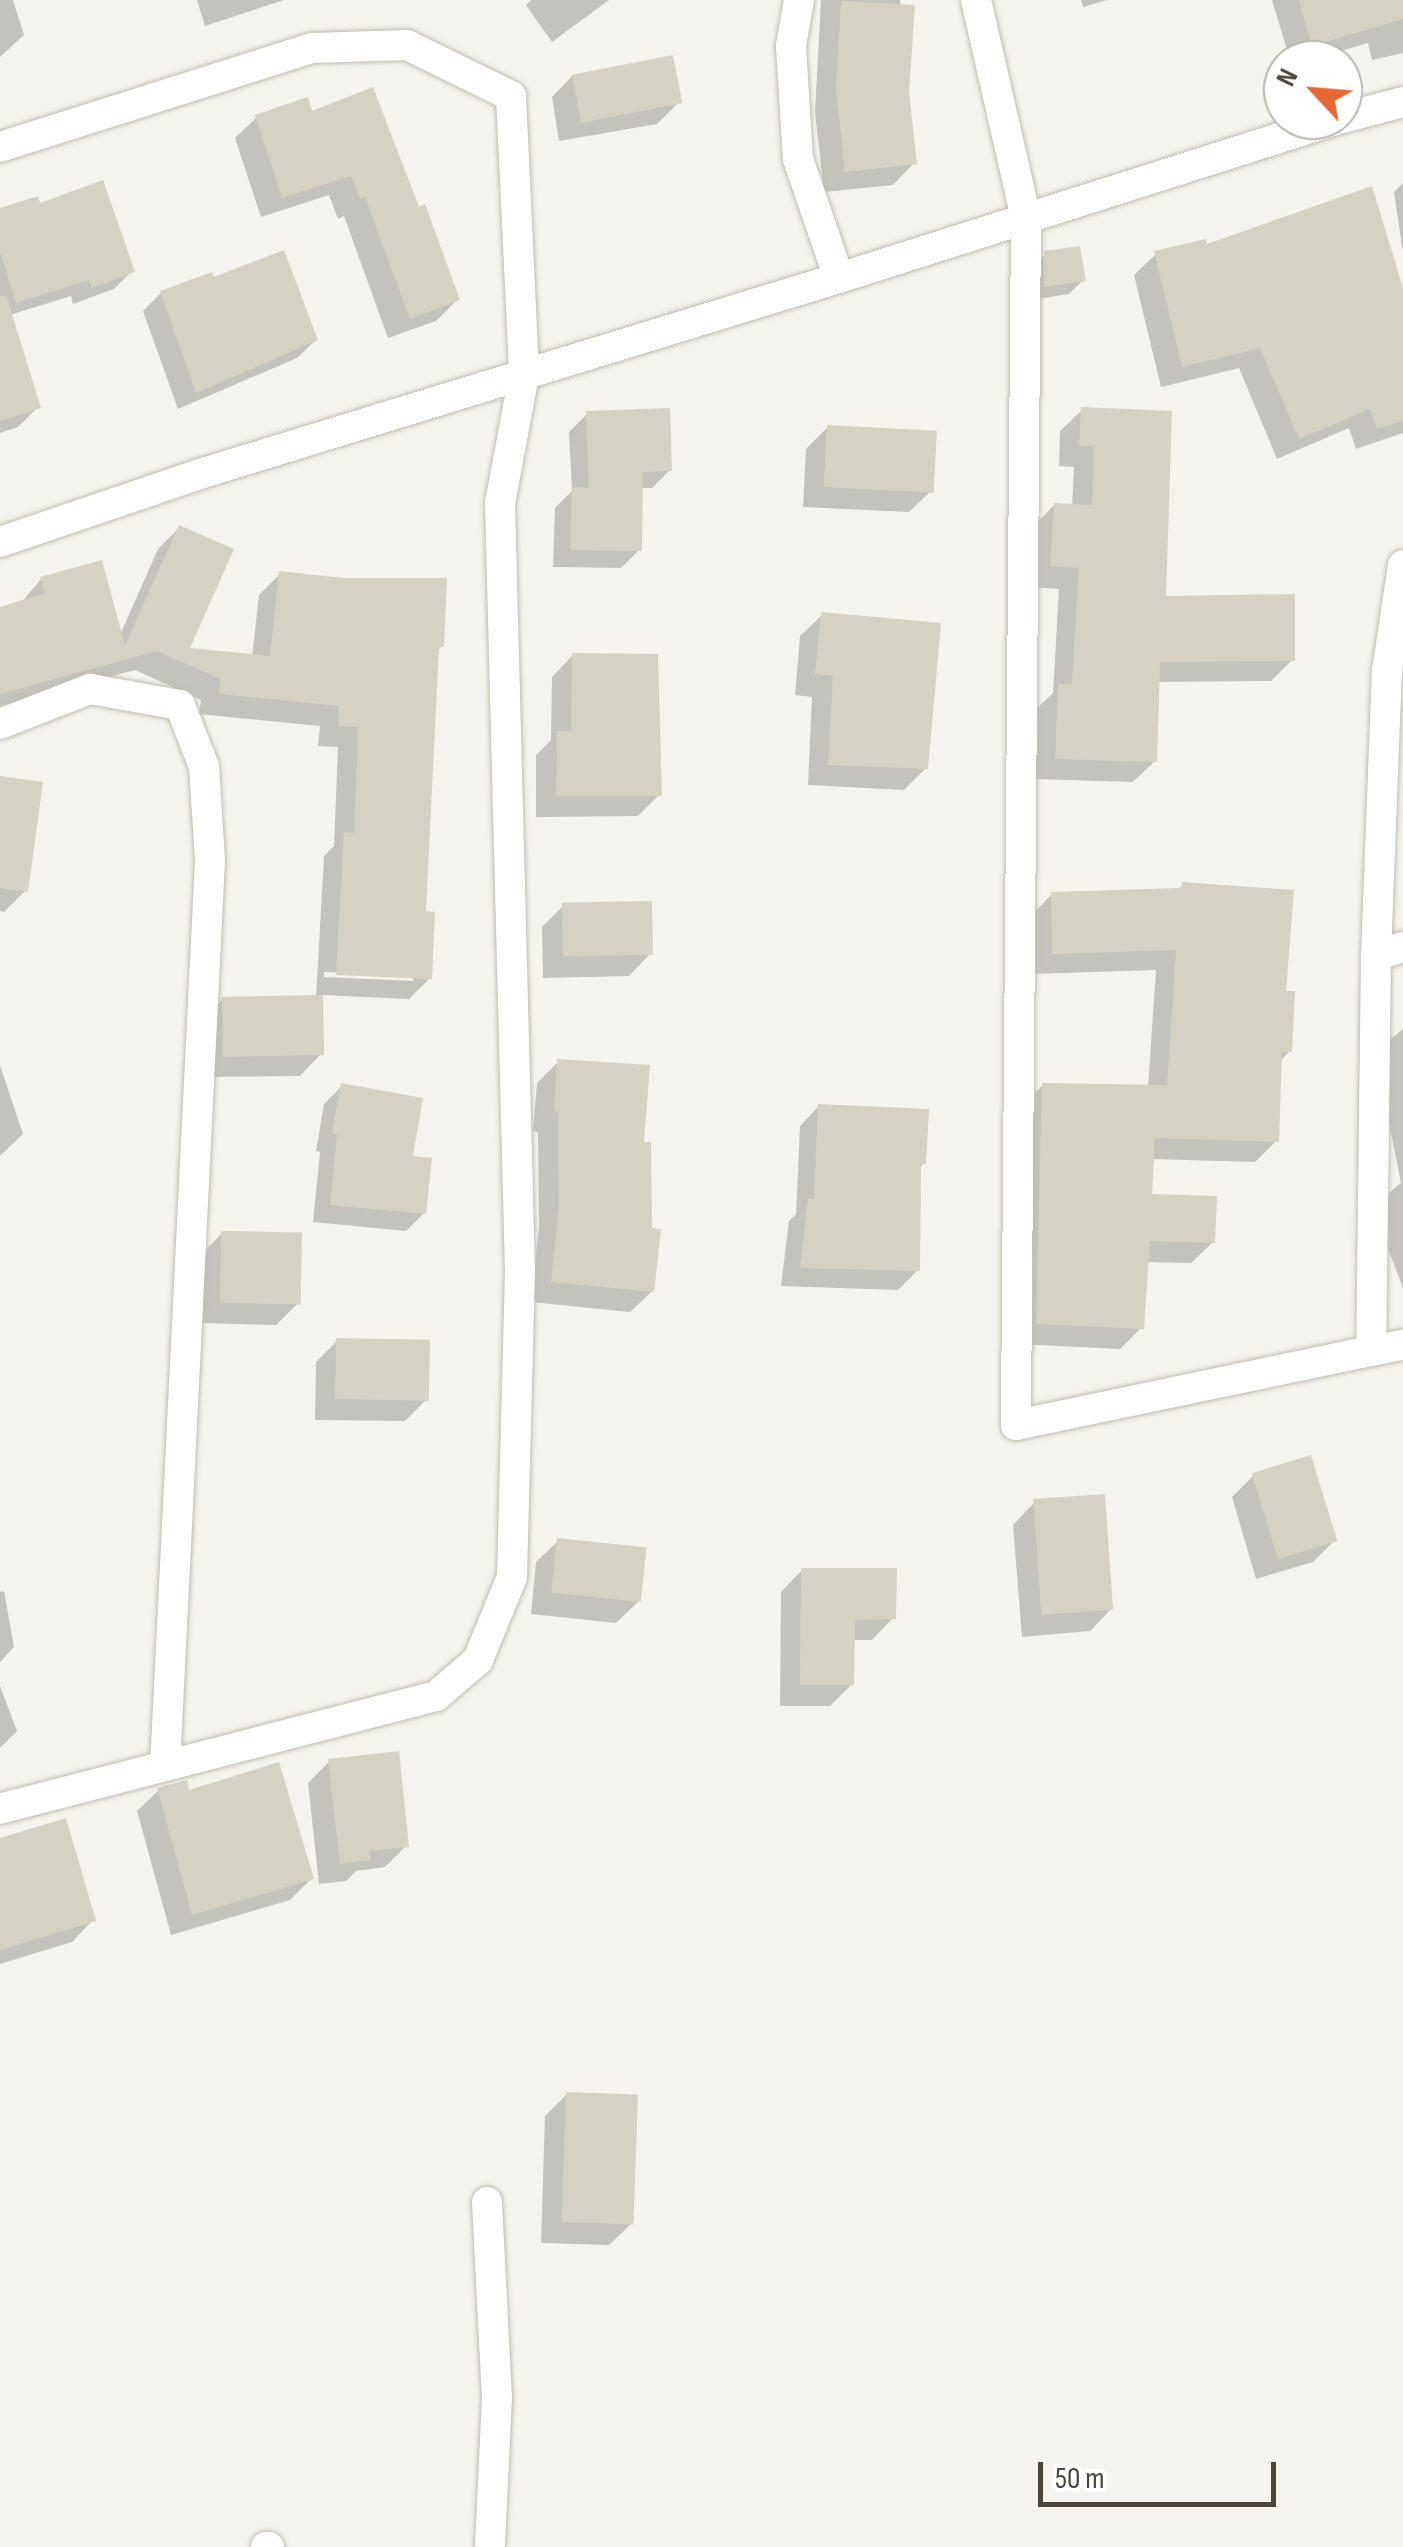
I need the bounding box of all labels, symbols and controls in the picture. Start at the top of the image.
north arrow [1263,40,1363,140]
text: N [1269,64,1305,91]
scale bar [1043,2442,1280,2504]
text: 50 m [1055,2461,1104,2497]

